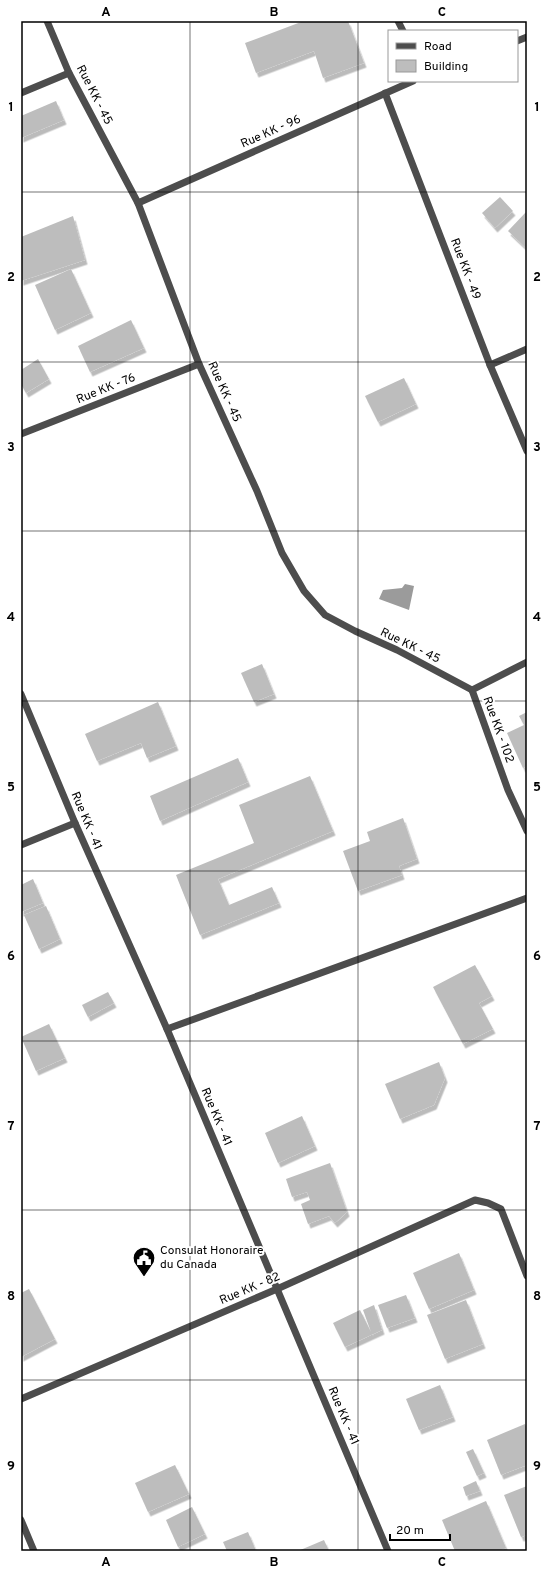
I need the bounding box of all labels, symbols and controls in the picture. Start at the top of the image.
text: A [101,5,111,21]
text: B [270,5,279,21]
text: C [438,5,446,21]
legend [388,30,518,82]
text: Road [424,39,452,55]
text: Building [424,59,468,75]
street label: Rue KK - 45 [72,62,116,128]
text: 1 [8,100,14,116]
text: 1 [534,100,540,116]
street label: Rue KK - 96 [238,112,304,152]
street label: Rue KK - 49 [446,236,484,302]
text: 2 [7,270,15,286]
text: 2 [533,270,541,286]
street label: Rue KK - 45 [203,359,245,425]
street label: Rue KK - 76 [74,370,138,408]
text: 3 [7,440,15,456]
text: 3 [533,440,541,456]
text: 4 [7,610,15,626]
text: 4 [533,610,541,626]
street label: Rue KK - 45 [377,625,443,667]
street label: Rue KK - 102 [479,695,517,765]
text: 5 [7,780,15,796]
text: 5 [533,780,541,796]
street label: Rue KK - 41 [67,789,105,853]
text: 6 [7,949,15,965]
text: 6 [533,949,541,965]
street label: Rue KK - 41 [197,1085,235,1149]
text: 7 [8,1119,15,1135]
text: 7 [534,1119,541,1135]
place label: Consulat Honoraire du Canada [160,1243,263,1273]
public building icon: Consulat Honoraire du Canada [131,1245,157,1278]
street label: Rue KK - 82 [217,1269,283,1309]
text: 8 [7,1289,15,1305]
text: 8 [533,1289,541,1305]
street label: Rue KK - 41 [324,1384,362,1448]
text: 9 [7,1459,15,1475]
text: 9 [533,1459,541,1475]
scale bar [390,1516,450,1542]
text: 20 m [396,1523,424,1539]
text: A [101,1555,111,1571]
text: B [270,1555,279,1571]
text: C [438,1555,446,1571]

